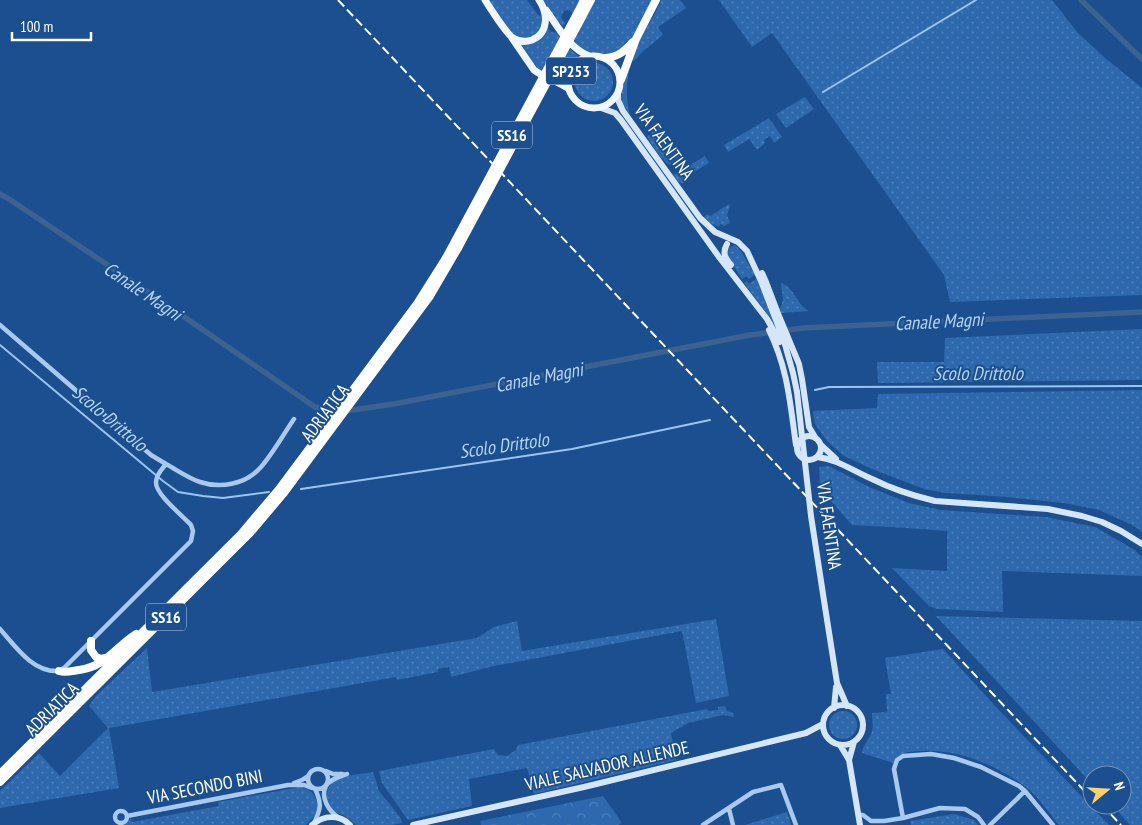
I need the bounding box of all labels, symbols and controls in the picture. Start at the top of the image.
scale bar [12,10,91,42]
text: 100 m [20,17,53,36]
road number: SP253 [546,58,596,84]
street label: VIA FAENTINA [629,99,700,184]
road number: SS16 [492,122,532,148]
water label: Canale Magni [100,256,189,327]
water label: Canale Magni [894,307,987,335]
water label: Canale Magni [493,356,588,397]
water label: Scolo Drittolo [933,361,1025,385]
street label: ADRIATICA [295,379,354,446]
water label: Scolo Drittolo [68,380,154,457]
water label: Scolo Drittolo [458,427,552,463]
street label: VIA FAENTINA [812,480,847,572]
road number: SS16 [146,604,186,630]
street label: ADRIATICA [20,677,84,740]
street label: VIALE SALVADOR ALLENDE [522,735,691,796]
street label: VIA SECONDO BINI [144,764,264,809]
north arrow [1082,765,1132,815]
text: N [1110,780,1129,792]

